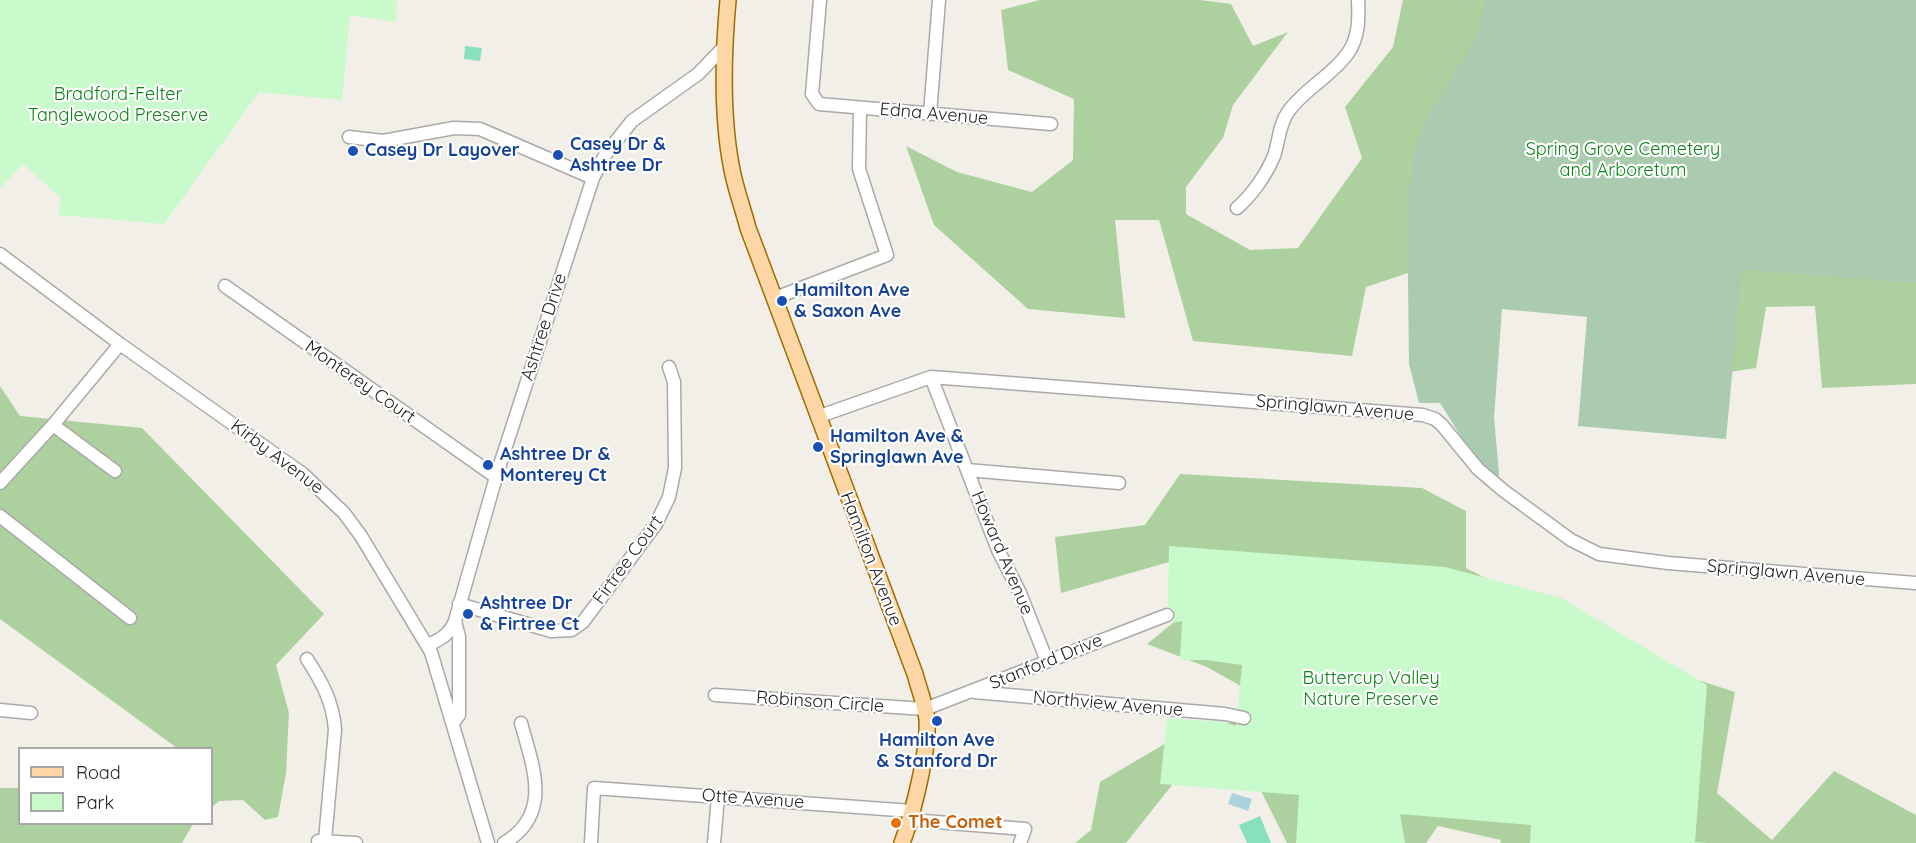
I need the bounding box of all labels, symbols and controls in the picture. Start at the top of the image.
park label: Bradford-Felter Tanglewood Preserve [28,84,208,127]
street label: Edna Avenue [879,98,989,130]
place label: Casey Dr & Ashtree Dr [570,134,666,176]
park label: Spring Grove Cemetery and Arboretum [1526,139,1720,182]
place label: Casey Dr Layover [365,140,520,162]
marker: Casey Dr Layover [346,144,360,158]
marker: Casey Dr & Ashtree Dr [551,148,565,162]
street label: Ashtree Drive [516,271,572,383]
place label: Hamilton Ave & Saxon Ave [794,280,910,322]
marker: Hamilton Ave & Saxon Ave [775,294,789,308]
street label: Monterey Court [301,336,419,428]
street label: Springlawn Avenue [1255,390,1415,426]
street label: Kirby Avenue [226,415,328,499]
place label: Hamilton Ave & Springlawn Ave [830,426,964,468]
marker: Hamilton Ave & Springlawn Ave [811,440,825,454]
place label: Ashtree Dr & Monterey Ct [500,444,610,486]
marker: Ashtree Dr & Monterey Ct [481,458,495,472]
street label: Howard Avenue [966,488,1038,618]
street label: Hamilton Avenue [835,489,907,629]
street label: Firtree Court [588,511,668,609]
street label: Springlawn Avenue [1706,555,1866,591]
place label: Ashtree Dr & Firtree Ct [480,593,580,636]
marker: Ashtree Dr & Firtree Ct [461,607,475,621]
street label: Stanford Drive [986,630,1106,694]
park label: Buttercup Valley Nature Preserve [1302,668,1440,710]
street label: Robinson Circle [755,687,885,717]
street label: Northview Avenue [1032,687,1184,721]
marker: Hamilton Ave & Stanford Dr [930,714,944,728]
place label: Hamilton Ave & Stanford Dr [877,730,997,772]
legend [18,747,213,825]
text: Road [76,761,121,784]
street label: Otte Avenue [701,785,805,813]
text: Park [76,791,114,814]
place label: The Comet [908,812,1003,834]
marker: The Comet [889,816,903,830]

